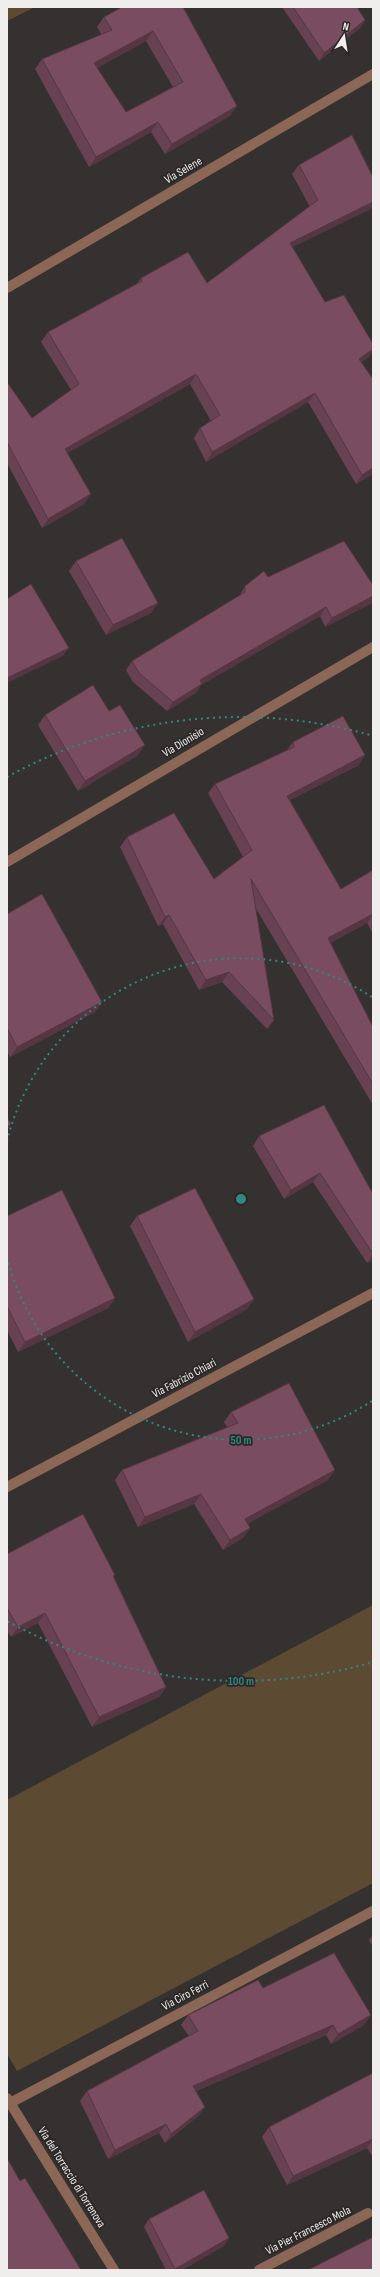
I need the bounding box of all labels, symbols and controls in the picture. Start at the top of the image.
north arrow [324,16,364,56]
text: N [342,20,350,34]
street label: Via Selene [162,154,205,187]
street label: Via Dionisio [160,724,207,761]
centre of rings [234,1192,248,1206]
street label: Via Fabrizio Chiari [150,1355,219,1402]
text: 50 m [231,1433,251,1448]
text: 100 m [228,1674,254,1689]
street label: Via Ciro Ferri [159,1977,211,2014]
street label: Via del Torraccio di Torrenova [34,2124,109,2231]
street label: Via Pier Francesco Mola [263,2202,354,2258]

